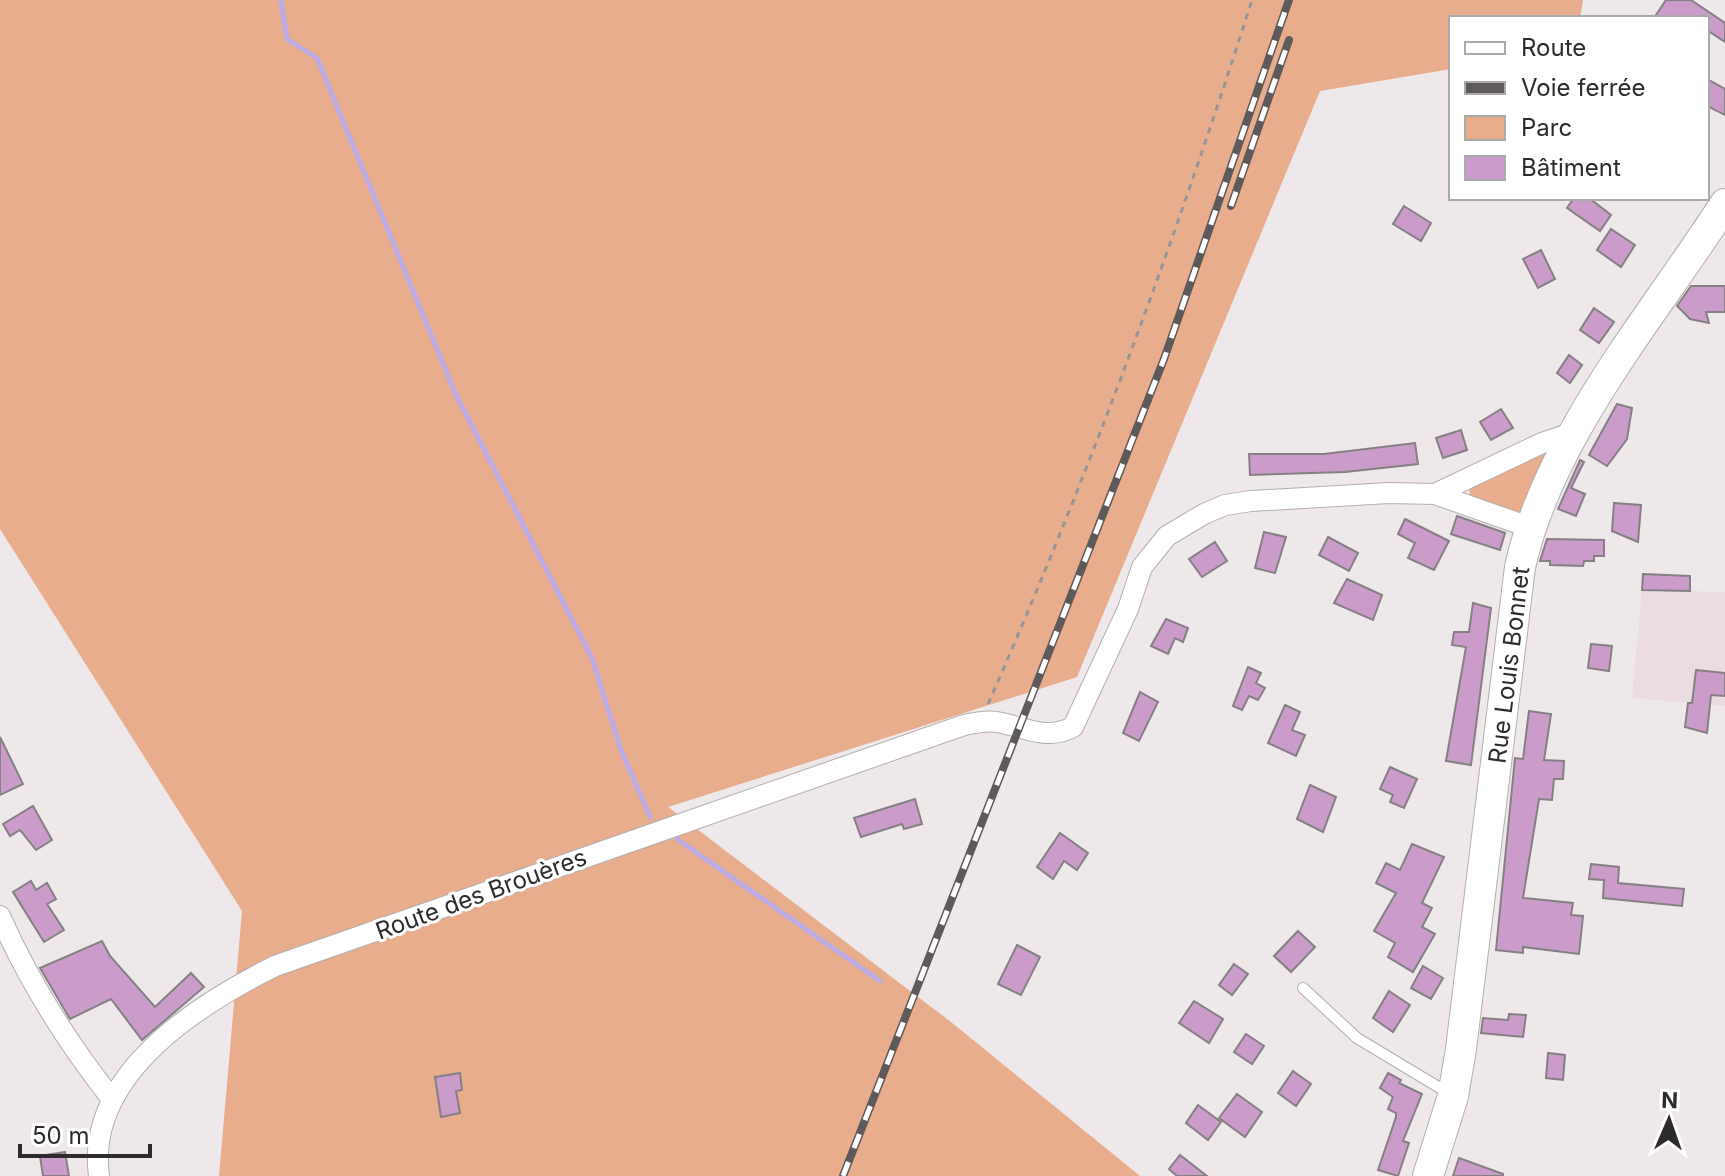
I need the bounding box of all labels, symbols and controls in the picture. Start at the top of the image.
legend [1449,16,1709,200]
text: Route [1521,33,1586,62]
text: Voie ferrée [1521,73,1646,102]
text: Parc [1521,113,1572,142]
text: Bâtiment [1521,153,1621,182]
street label: Rue Louis Bonnet [1483,565,1535,765]
street label: Route des Brouères [372,842,590,946]
north arrow [1629,1080,1709,1160]
text: N [1661,1087,1679,1113]
scale bar [20,1108,150,1158]
text: 50 m [32,1121,90,1150]

